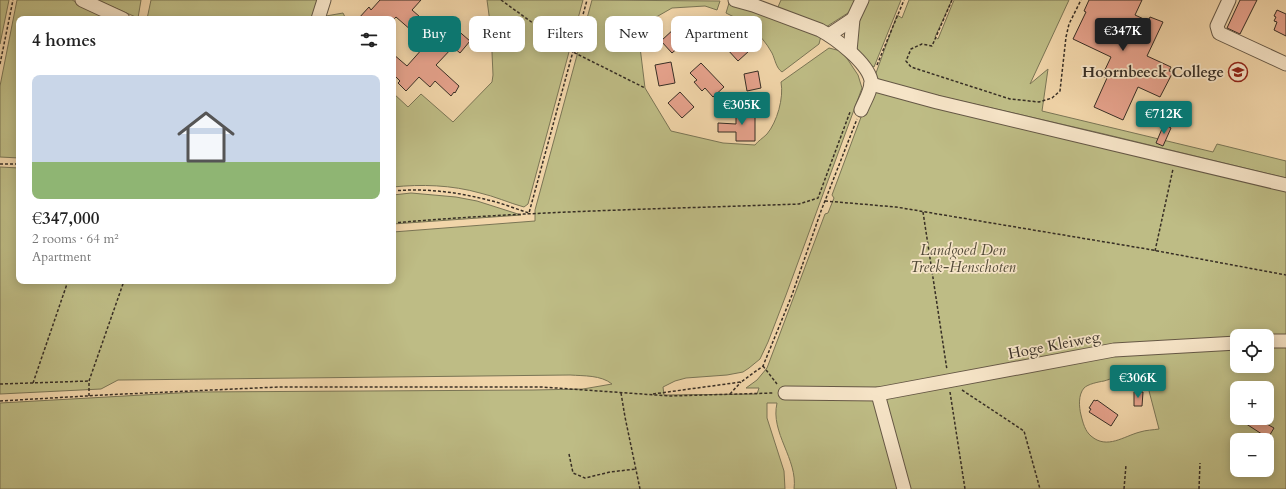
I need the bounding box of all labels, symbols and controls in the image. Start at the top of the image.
chip: Buy [408,16,461,52]
chip: Rent [469,16,525,52]
chip: Filters [533,16,597,52]
chip: New [605,16,663,52]
chip: Apartment [671,16,762,52]
pin: €347K [1095,18,1151,52]
text: €347K [1104,22,1142,40]
text: 4 homes [32,29,96,52]
icon: filters [358,29,380,51]
school or university icon: Hoornbeeck College [1227,61,1249,83]
place label: Hoornbeeck College [1082,62,1224,82]
pin: €305K [714,92,770,126]
text: €305K [723,96,761,114]
icon: home [170,101,242,173]
pin: €712K [1136,101,1192,135]
text: €712K [1145,105,1183,123]
text: €347,000 [32,207,99,230]
text: 2 rooms · 64 m² [32,230,119,248]
park label: Landgoed Den Treek-Henschoten [910,240,1017,277]
text: Apartment [32,248,91,266]
street label: Hoge Kleiweg [1006,326,1102,364]
map controls [1230,329,1274,477]
button: locate [1230,329,1274,373]
pin: €306K [1110,365,1166,399]
text: €306K [1119,369,1157,387]
button: + [1230,381,1274,425]
button: − [1230,433,1274,477]

